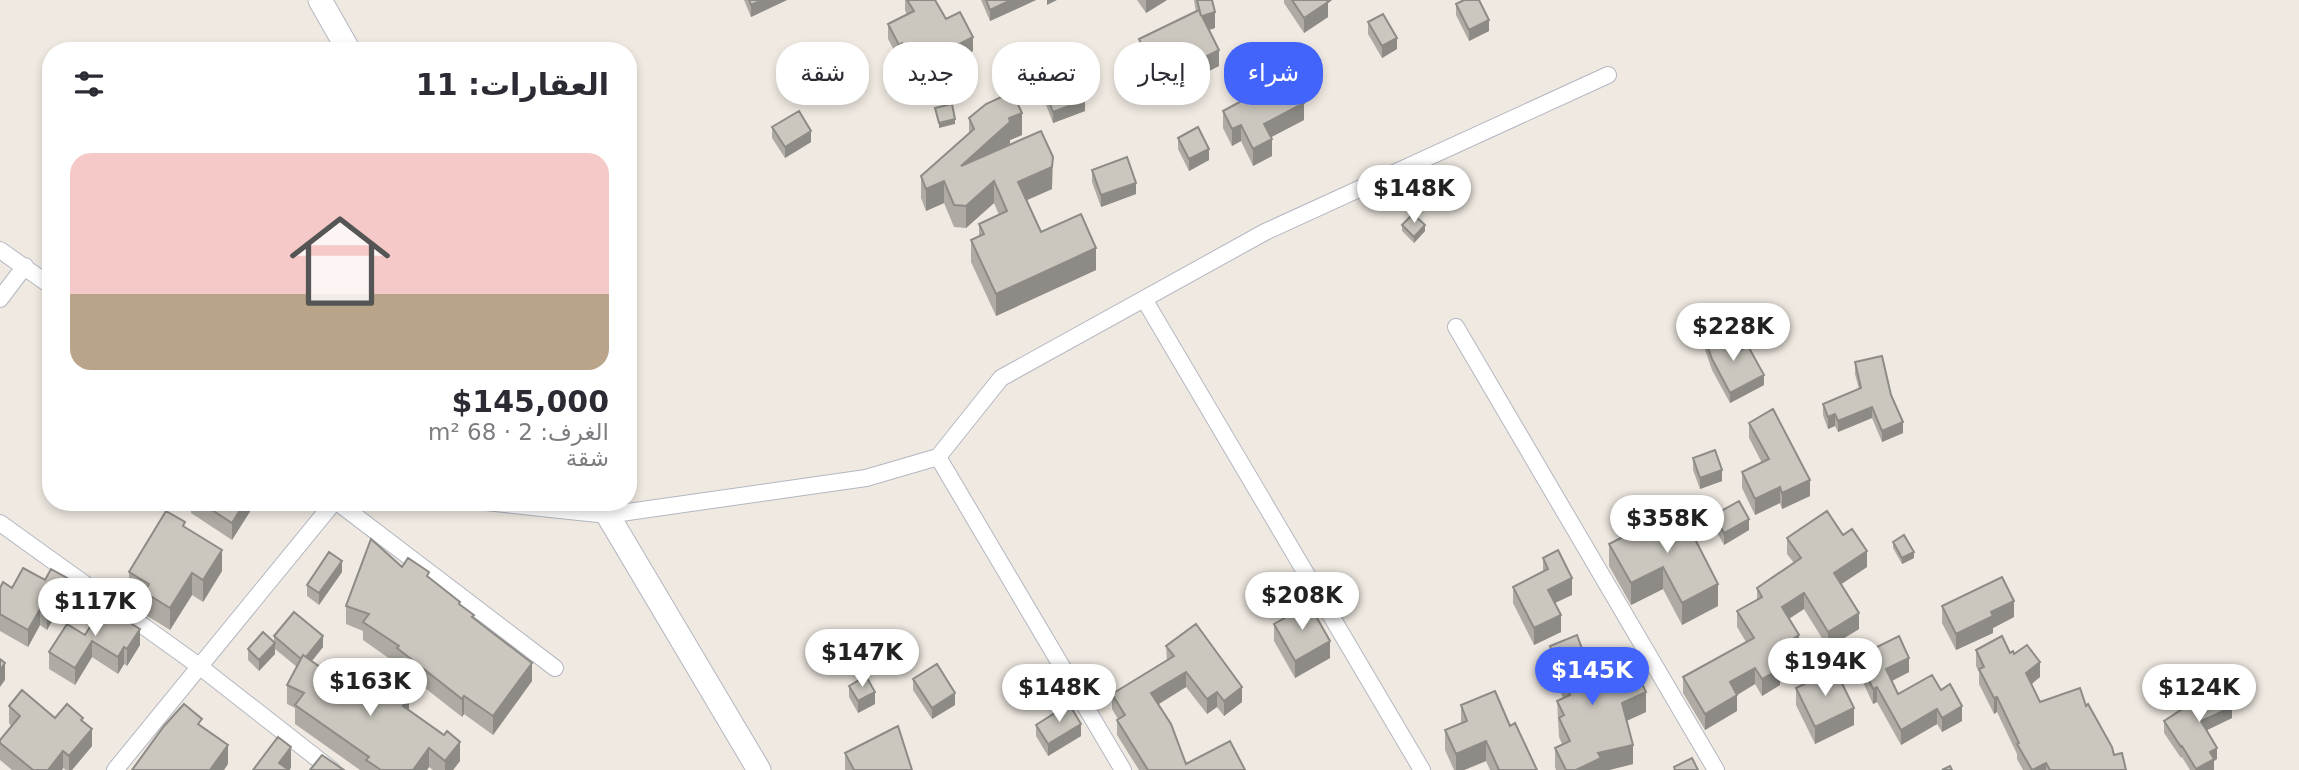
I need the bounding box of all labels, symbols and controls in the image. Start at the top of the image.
chip: شقة [776,42,869,105]
chip: جديد [883,42,978,105]
chip: تصفية [992,42,1100,105]
chip: إيجار [1114,42,1210,105]
chip: شراء [1224,42,1323,105]
icon: filters [70,65,108,103]
text: العقارات: 11 [416,67,609,102]
pin: $148K [1365,166,1463,225]
text: $148K [1373,175,1455,201]
icon: home [277,198,403,324]
pin: $228K [1684,304,1782,363]
text: $228K [1692,313,1774,339]
text: $145,000 [451,384,609,419]
text: الغرف: 2 · 68 m² [428,419,609,445]
text: شقة [566,445,609,471]
pin: $358K [1618,496,1716,555]
text: $358K [1626,505,1708,531]
pin: $208K [1253,572,1351,632]
pin: $117K [46,578,144,638]
text: $208K [1261,582,1343,608]
text: $117K [54,588,136,614]
pin: $147K [813,630,911,689]
pin: $194K [1776,638,1874,698]
text: $147K [821,639,903,665]
pin: $145K [1543,648,1641,707]
text: $194K [1784,648,1866,674]
text: $145K [1551,657,1633,683]
pin: $163K [321,658,419,718]
pin: $148K [1010,664,1108,724]
pin: $124K [2150,664,2248,724]
text: $163K [329,668,411,694]
text: $148K [1018,674,1100,700]
text: $124K [2158,674,2240,700]

